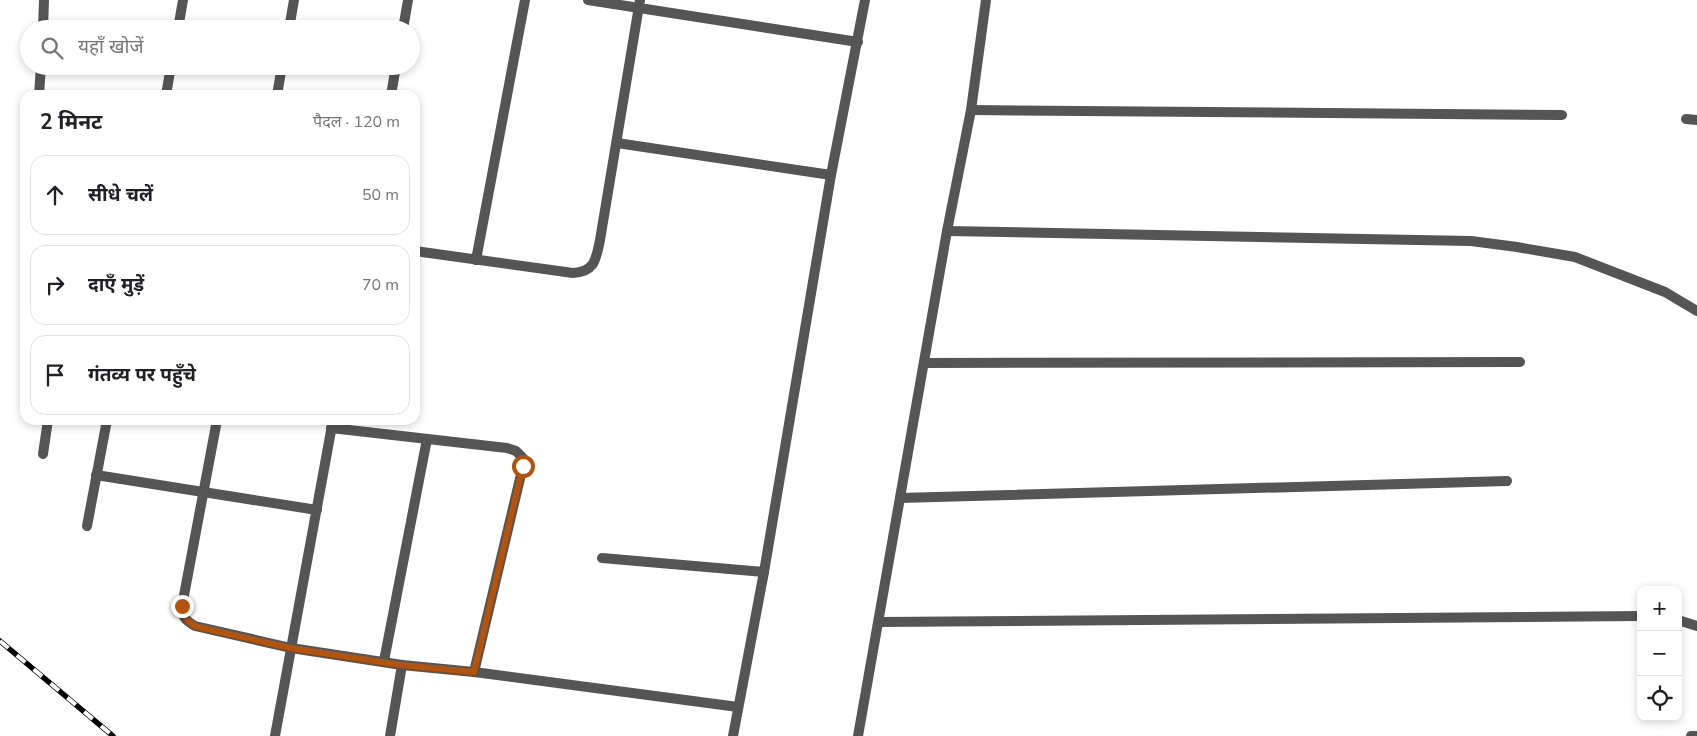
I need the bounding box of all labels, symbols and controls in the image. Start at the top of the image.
search box [20,20,420,75]
icon: search [38,34,66,62]
text: यहाँ खोजें [78,34,143,60]
text: 2 मिनट [40,108,102,136]
text: पैदल · 120 m [313,111,400,133]
icon: ahead [41,181,69,209]
text: सीधे चलें [88,182,153,208]
text: 50 m [362,184,399,206]
icon: right [41,271,69,299]
text: दाएँ मुड़ें [88,272,144,298]
text: 70 m [362,274,399,296]
icon: arrive [41,361,69,389]
text: गंतव्य पर पहुँचे [88,362,196,388]
route start [512,455,535,478]
map controls [1637,586,1682,721]
button: + [1637,586,1682,631]
route end [171,595,194,618]
button: − [1637,631,1682,676]
button: locate [1637,676,1682,721]

